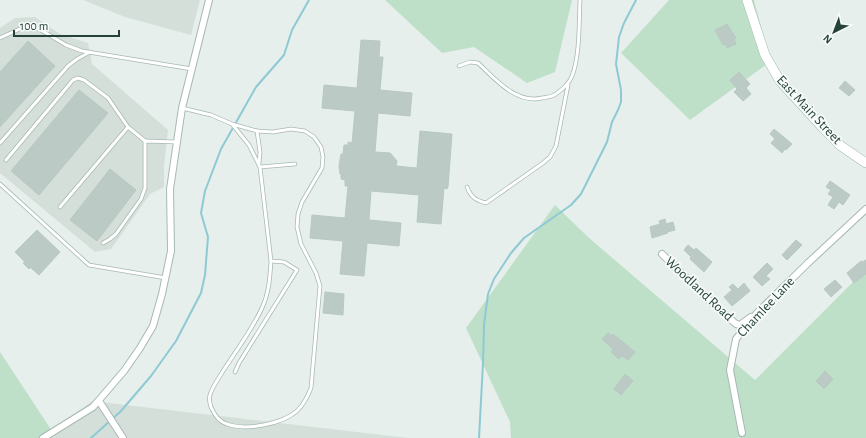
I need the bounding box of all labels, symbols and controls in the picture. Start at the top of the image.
scale bar [14,12,119,38]
north arrow [814,12,854,52]
text: 100 m [20,20,48,32]
text: N [821,32,834,46]
street label: East Main Street [774,73,845,147]
street label: Woodland Road [662,254,736,324]
street label: Chamlee Lane [735,274,797,340]

